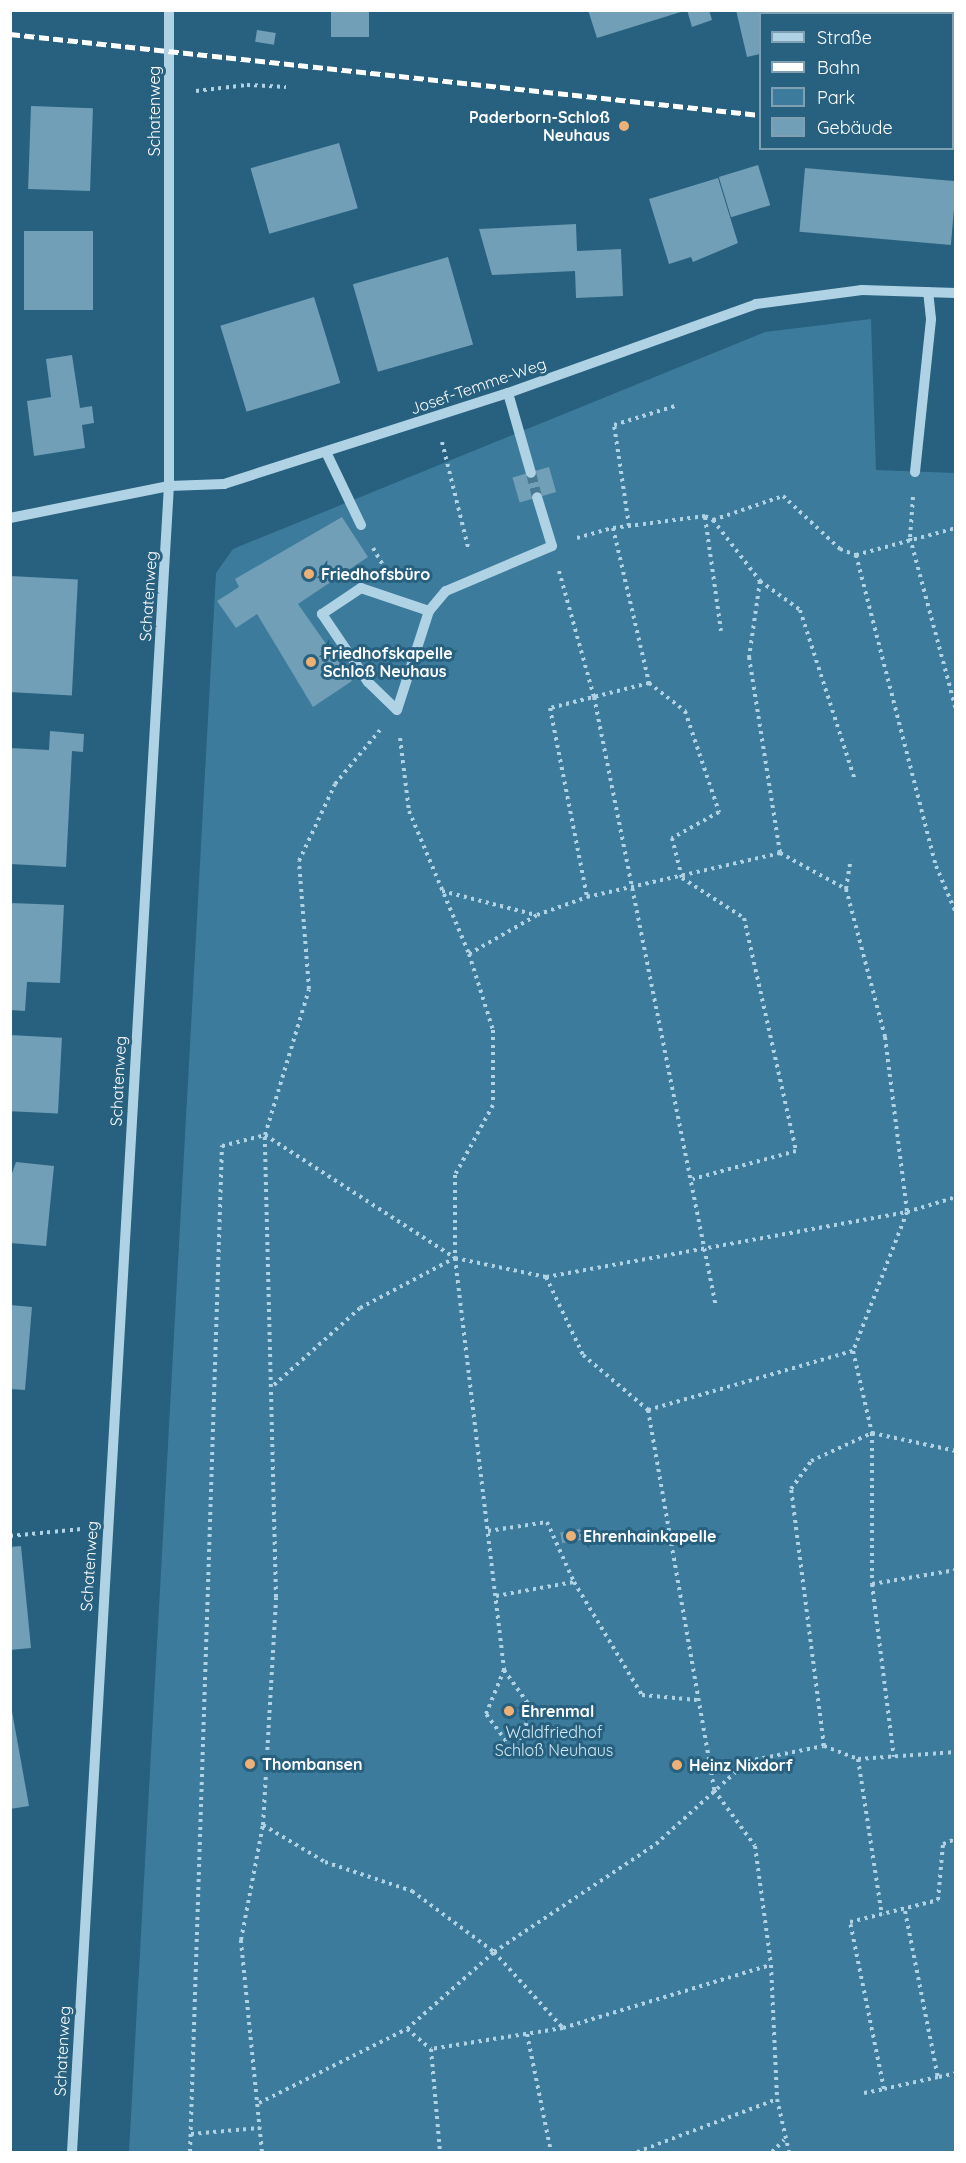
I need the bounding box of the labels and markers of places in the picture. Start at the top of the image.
place label: Paderborn-Schloß Neuhaus [469,107,610,145]
marker: Paderborn-Schloß Neuhaus [615,117,633,135]
place label: Friedhofsbüro [321,564,430,584]
marker: Friedhofsbüro [302,567,316,581]
place label: Friedhofskapelle Schloß Neuhaus [323,643,453,681]
marker: Friedhofskapelle Schloß Neuhaus [304,655,318,669]
place label: Ehrenhainkapelle [583,1526,716,1546]
marker: Ehrenhainkapelle [564,1529,578,1543]
place label: Ehrenmal [521,1701,594,1721]
marker: Ehrenmal [502,1704,516,1718]
place label: Thombansen [262,1754,362,1774]
place label: Heinz Nixdorf [689,1755,793,1775]
marker: Thombansen [243,1757,257,1771]
marker: Heinz Nixdorf [670,1758,684,1772]

